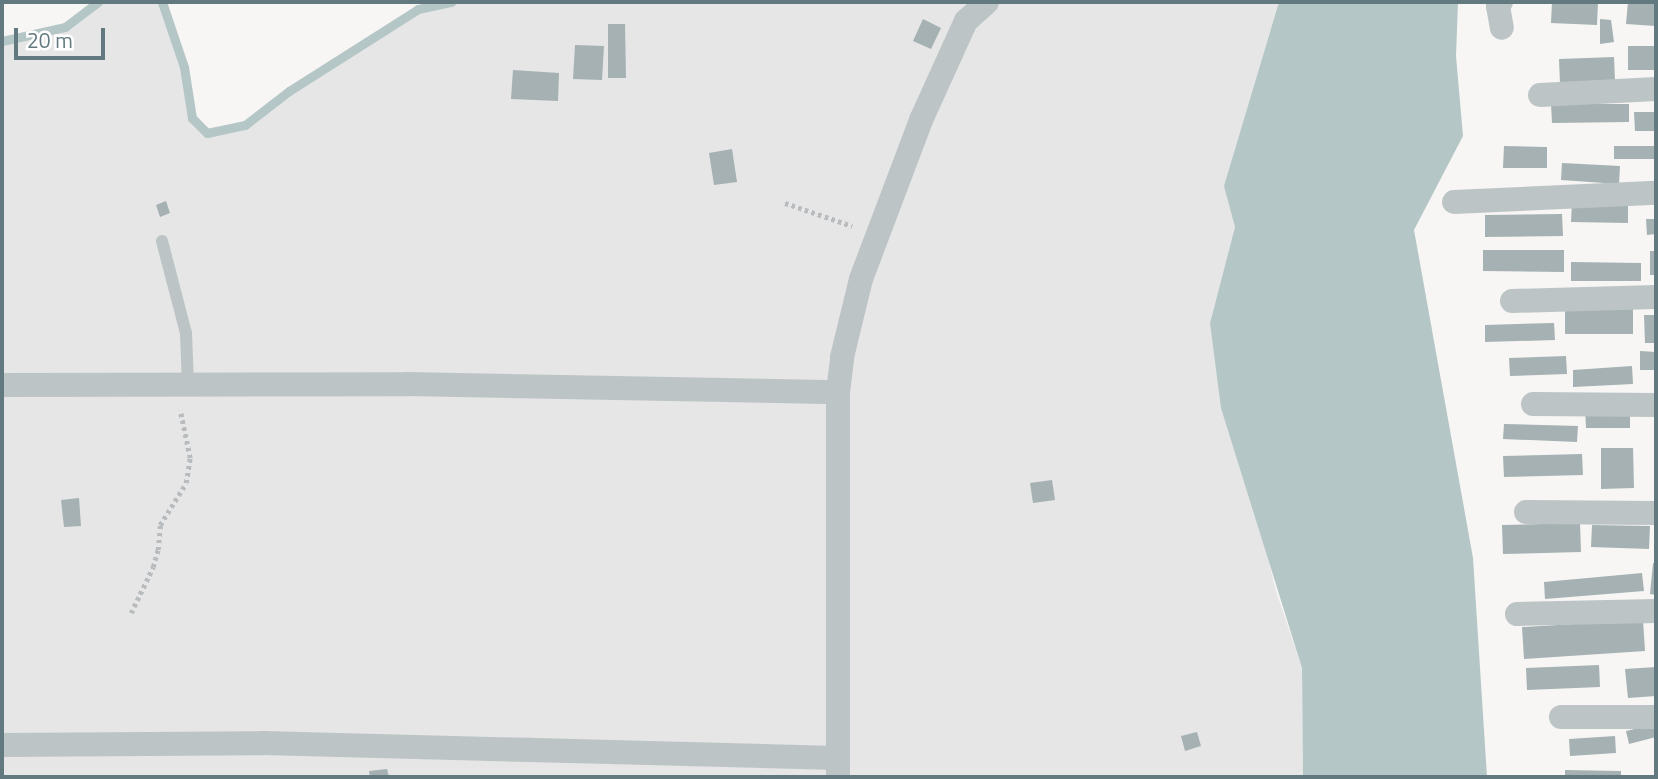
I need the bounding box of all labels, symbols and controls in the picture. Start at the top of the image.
scale bar [18,14,108,58]
text: 20 m [27,24,73,56]

